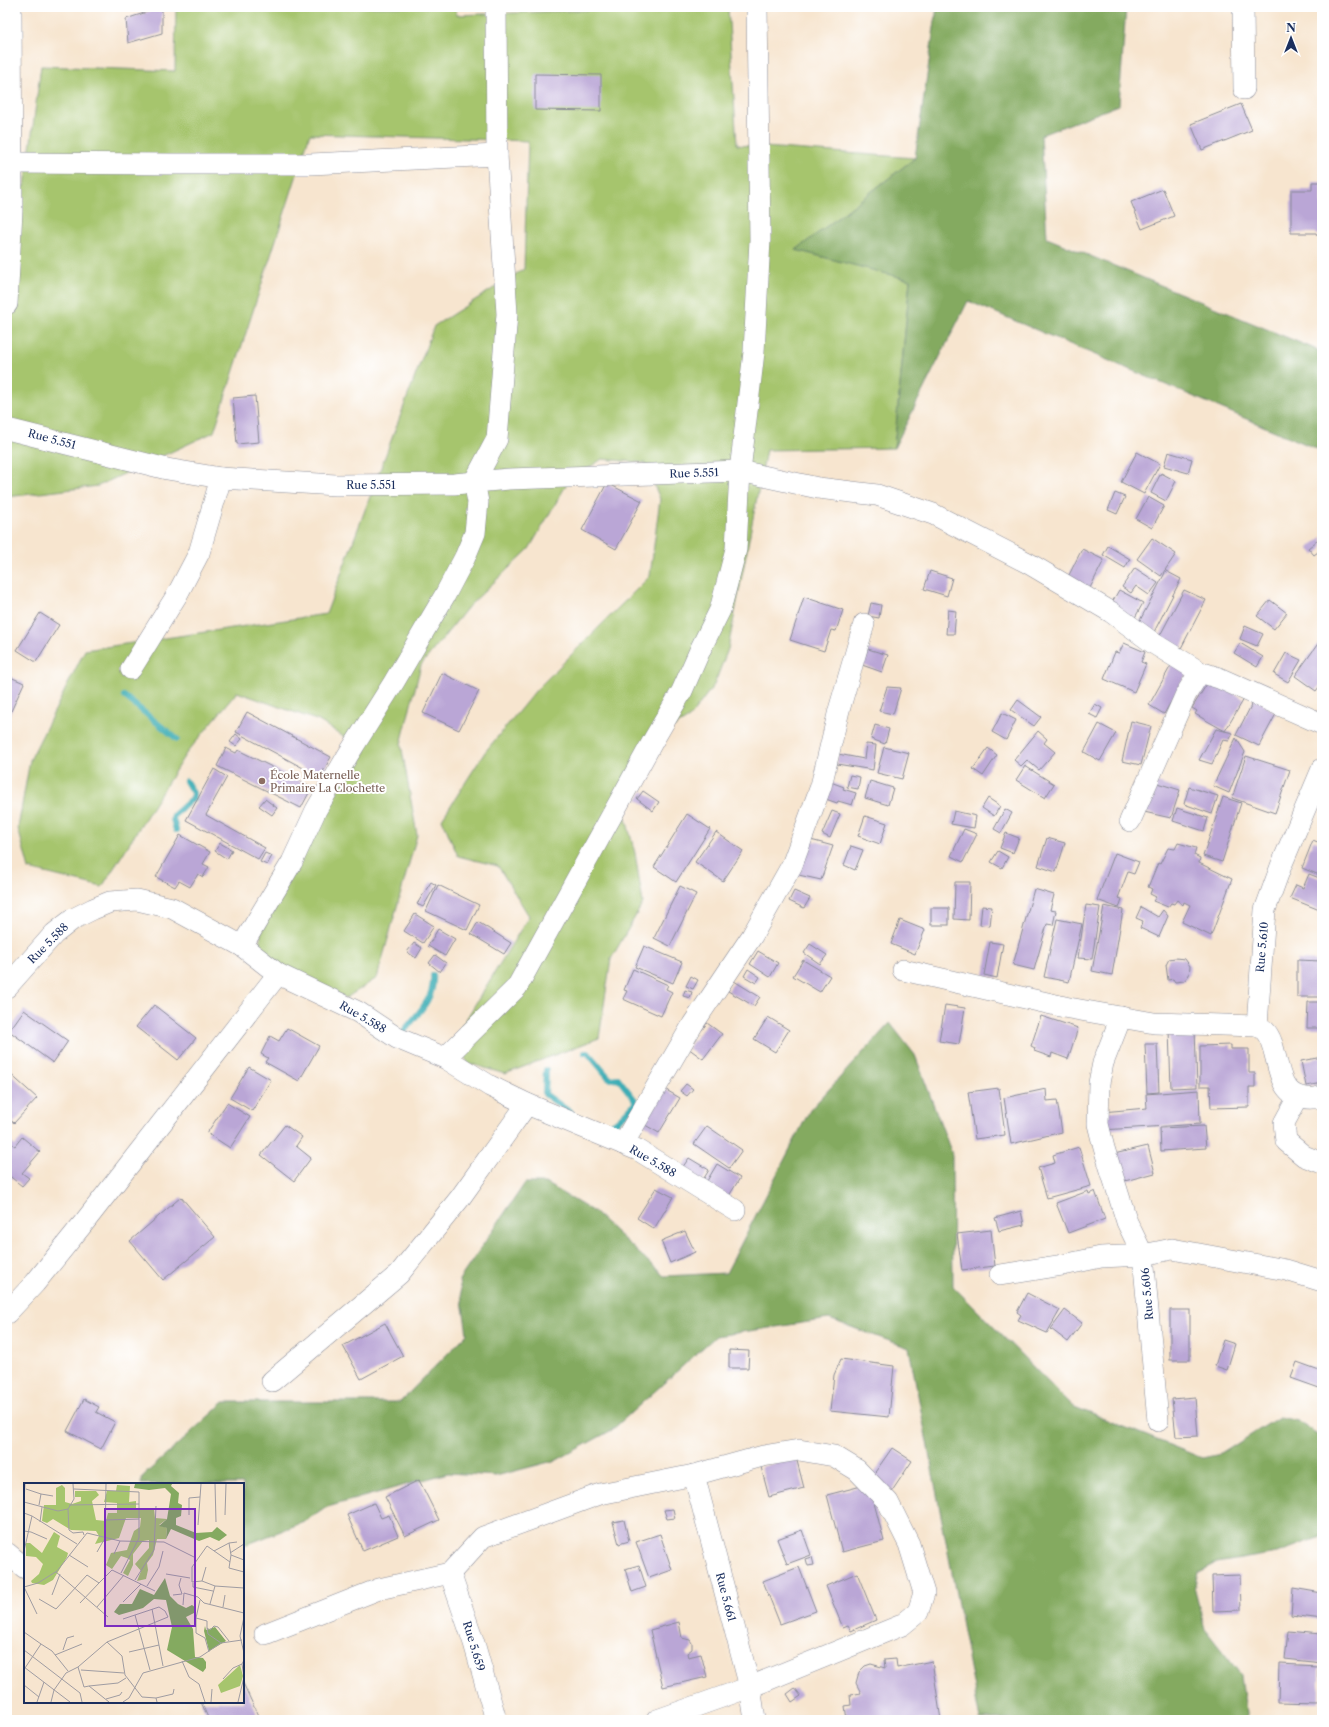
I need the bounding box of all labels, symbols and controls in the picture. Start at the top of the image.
north arrow [1271,18,1311,58]
text: N [1286,21,1296,35]
street label: Rue 5.551 [26,426,78,452]
street label: Rue 5.551 [669,465,719,481]
street label: Rue 5.551 [346,478,396,492]
place label: École Maternelle Primaire La Clochette [270,768,385,795]
marker: École Maternelle Primaire La Clochette [257,776,267,786]
street label: Rue 5.588 [25,920,71,966]
street label: Rue 5.610 [1253,921,1271,973]
street label: Rue 5.588 [337,998,389,1036]
street label: Rue 5.588 [627,1142,679,1180]
street label: Rue 5.606 [1138,1267,1156,1321]
inset map [24,1483,244,1703]
street label: Rue 5.661 [713,1571,739,1623]
street label: Rue 5.659 [460,1619,488,1673]

